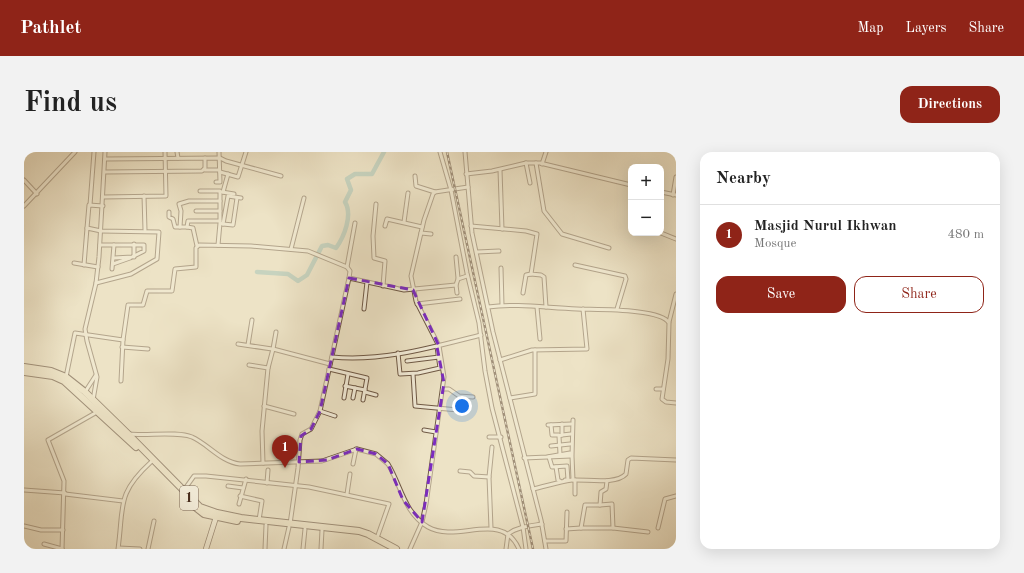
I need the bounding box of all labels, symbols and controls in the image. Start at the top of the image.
text: Pathlet [20,19,81,38]
text: Map [858,21,884,35]
text: Layers [906,21,947,35]
text: Share [969,21,1004,35]
button: Directions [900,86,1000,123]
text: Find us [24,90,117,118]
map controls [628,164,664,236]
button: + [628,164,664,200]
text: Nearby [716,170,771,187]
button: − [628,200,664,236]
text: Masjid Nurul Ikhwan [754,219,897,234]
text: 1 [725,228,733,241]
text: 480 m [947,228,984,241]
text: Mosque [754,237,796,250]
button: Save [716,276,846,313]
button: Share [854,276,984,313]
your location [452,396,472,416]
pin: 1 [272,435,298,468]
road number: 1 [180,486,198,510]

